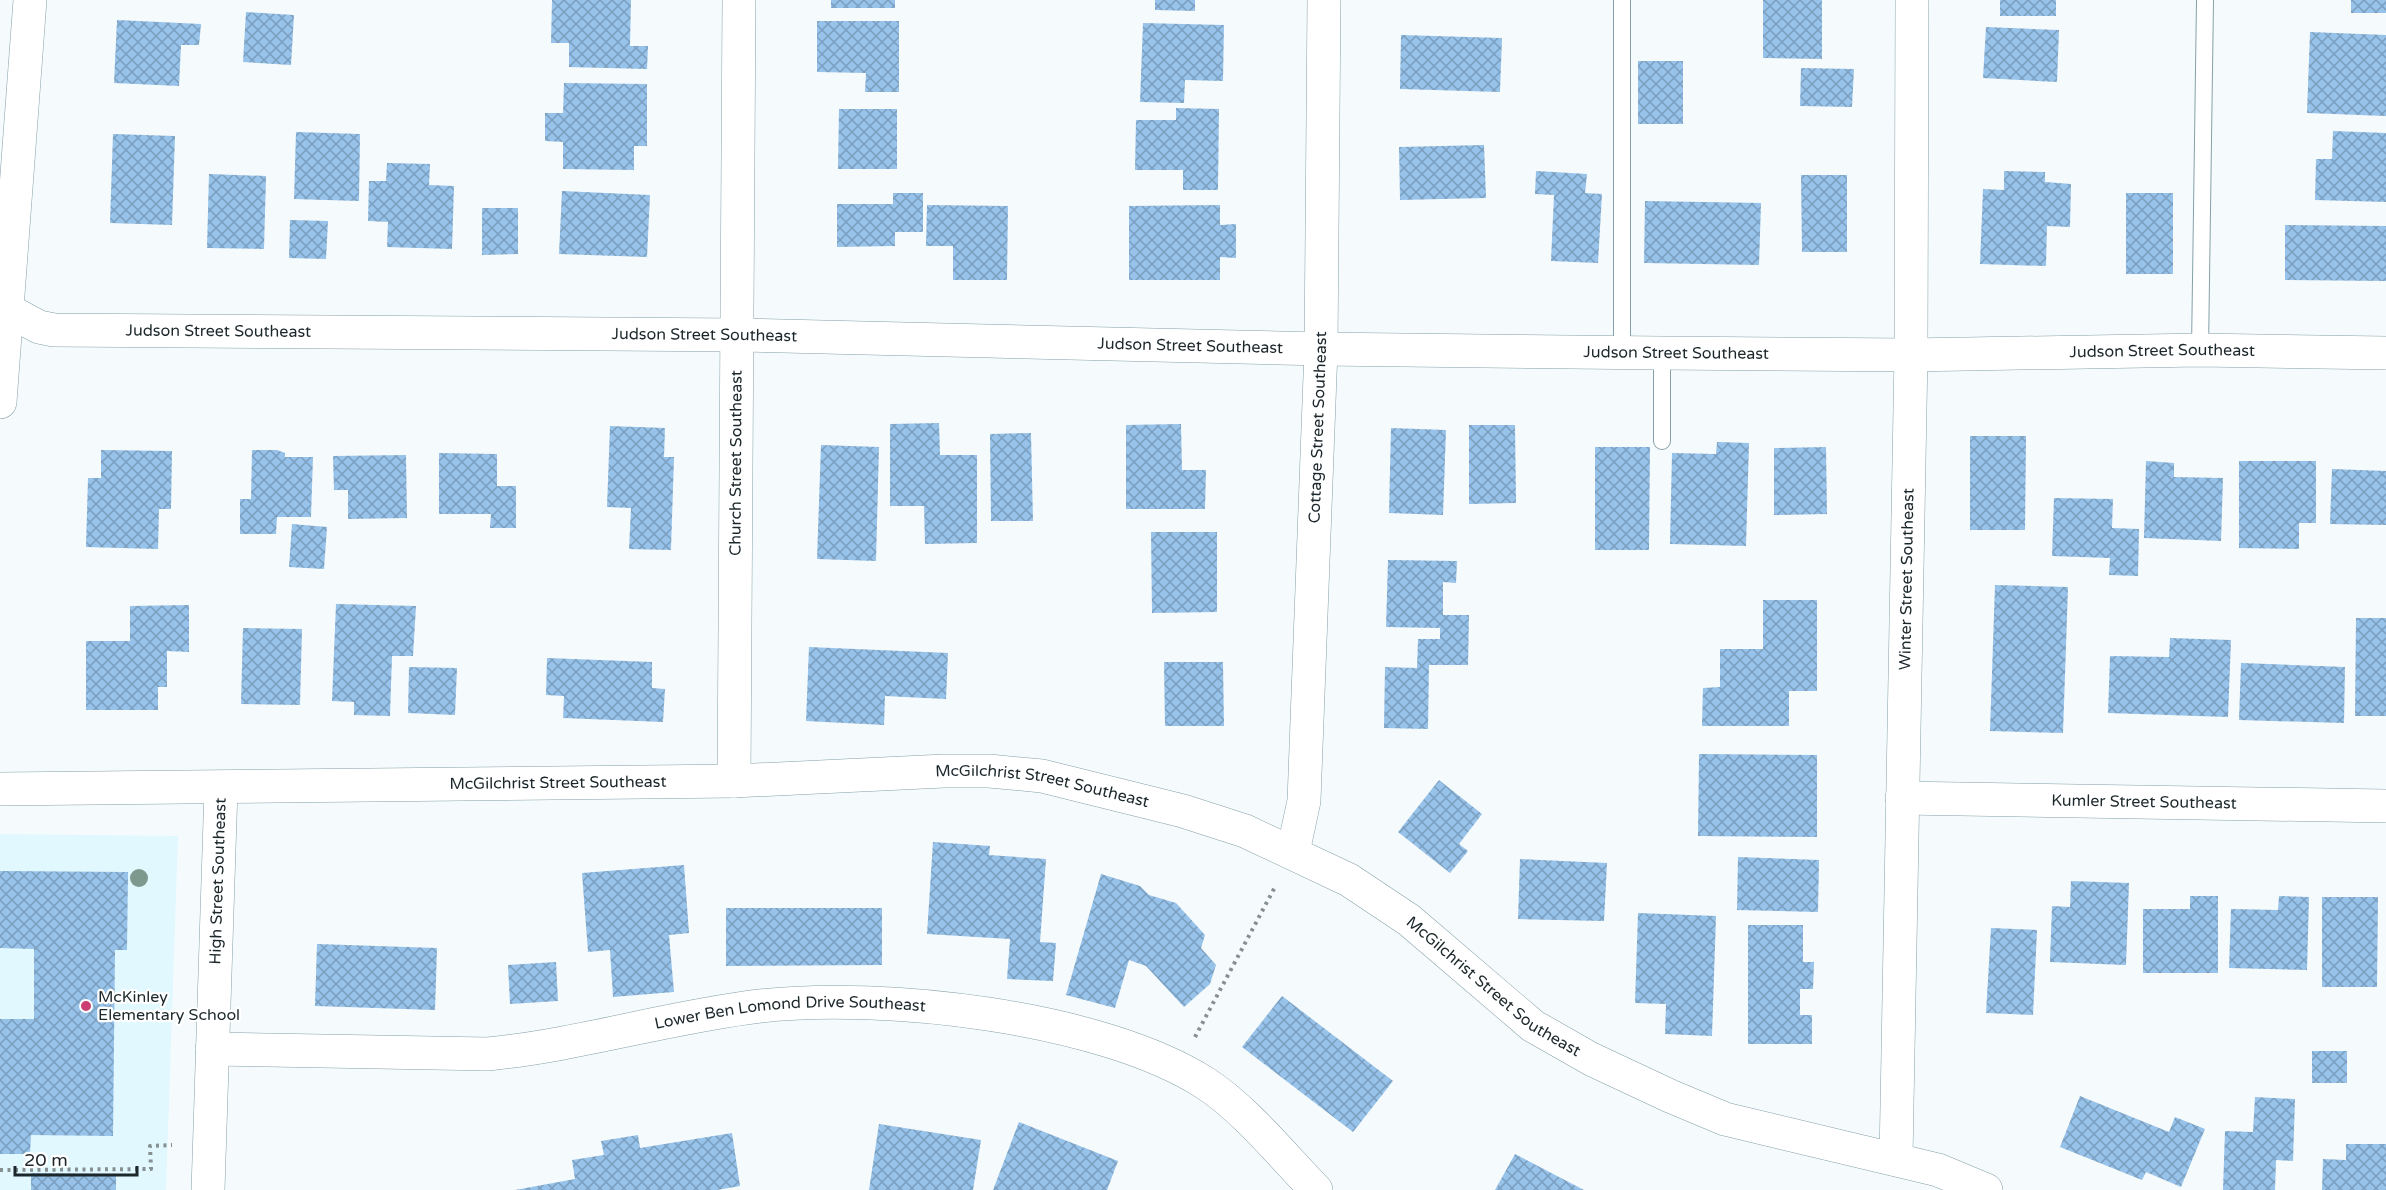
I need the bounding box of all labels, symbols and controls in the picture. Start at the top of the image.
street label: Judson Street Southeast [126,321,311,342]
street label: Judson Street Southeast [611,324,797,346]
street label: Cottage Street Southeast [1304,331,1331,524]
street label: Judson Street Southeast [1097,334,1283,358]
street label: Judson Street Southeast [2069,340,2255,362]
street label: Judson Street Southeast [1583,342,1769,364]
street label: Church Street Southeast [725,370,747,556]
street label: Winter Street Southeast [1895,488,1919,670]
street label: McGilchrist Street Southeast [935,761,1151,812]
street label: McGilchrist Street Southeast [449,772,667,794]
street label: Kumler Street Southeast [2051,790,2237,814]
street label: High Street Southeast [205,797,231,965]
street label: McGilchrist Street Southeast [1402,912,1584,1061]
place label: McKinley Elementary School [98,987,240,1025]
street label: Lower Ben Lomond Drive Southeast [653,992,927,1034]
marker: McKinley Elementary School [79,999,93,1013]
scale bar [15,1139,136,1177]
text: 20 m [24,1149,68,1171]

